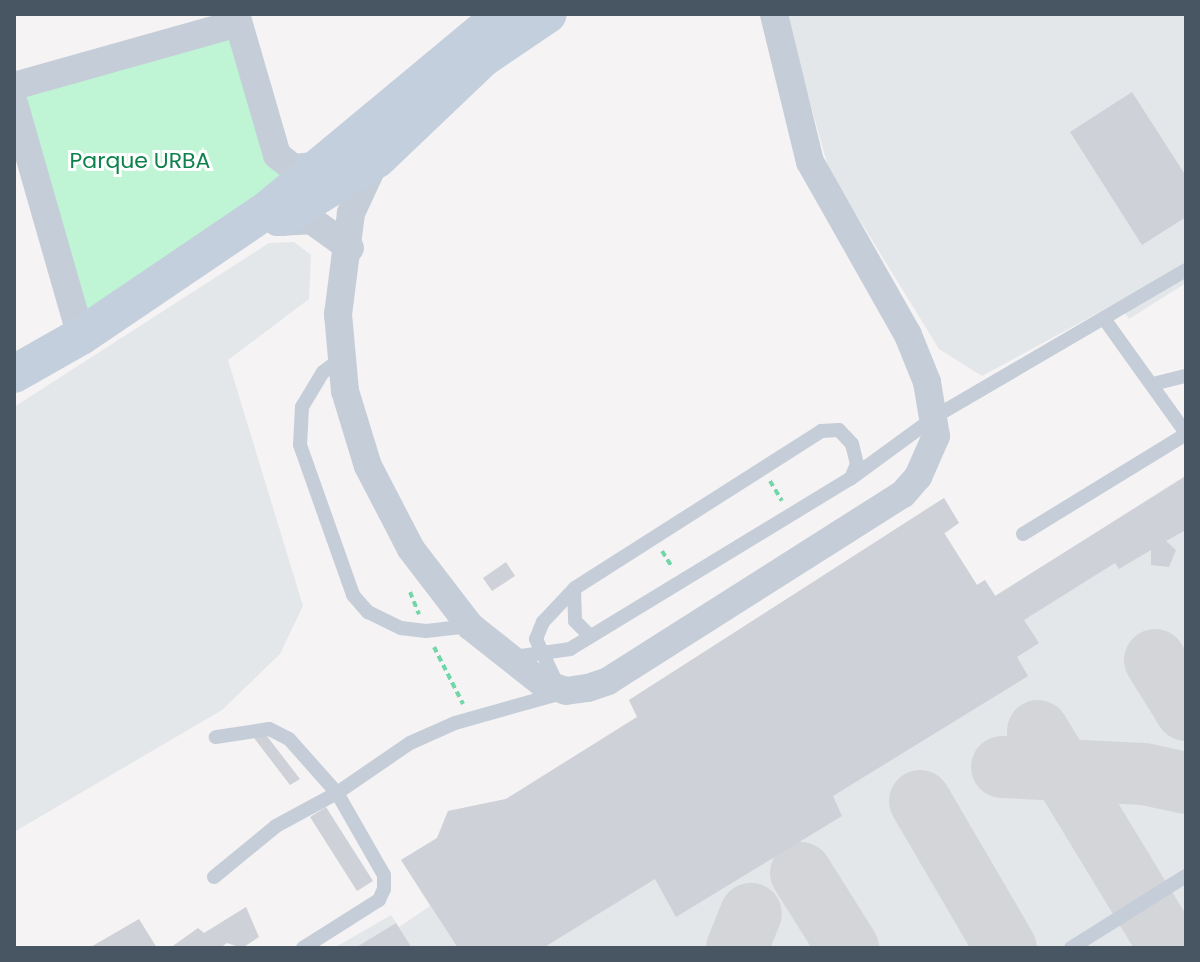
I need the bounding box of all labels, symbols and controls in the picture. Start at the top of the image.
park label: Parque URBA [70,148,210,174]

